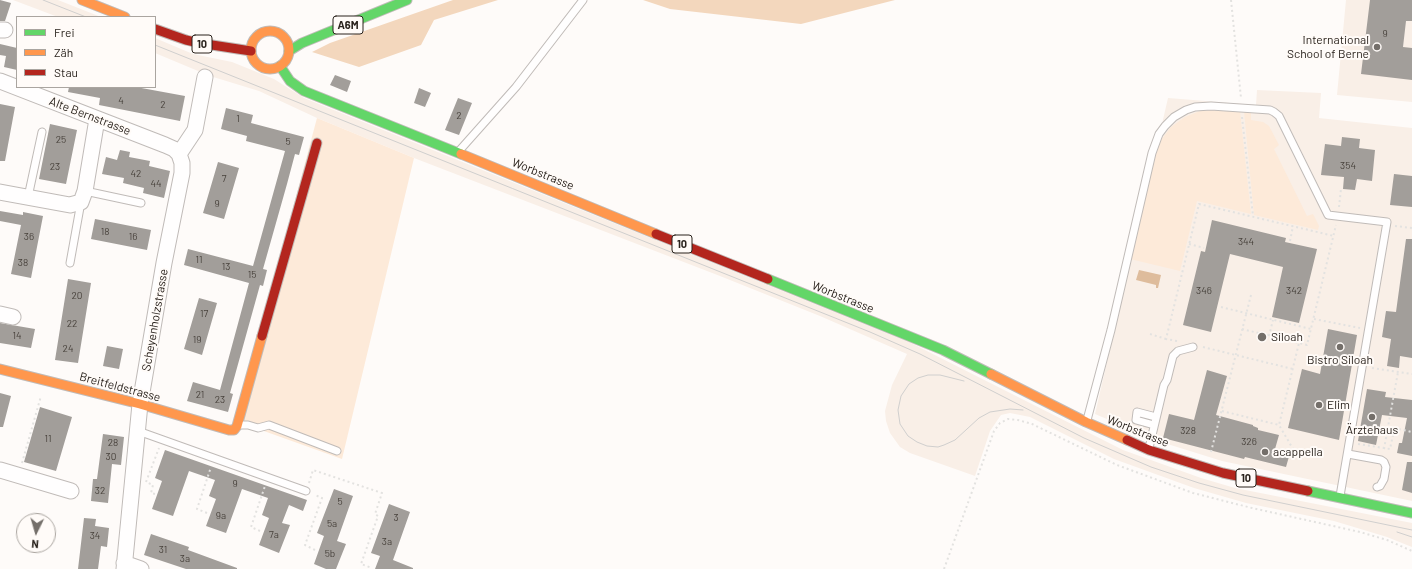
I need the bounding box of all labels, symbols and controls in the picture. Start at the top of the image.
legend [16,16,156,88]
road number: A6M [333,16,363,34]
text: Frei [54,25,74,39]
house number: 9 [1382,28,1388,40]
place label: International School of Berne [1287,33,1369,61]
road number: 10 [192,35,212,53]
marker: International School of Berne [1372,42,1382,52]
text: Zäh [54,45,73,59]
text: Stau [54,65,78,79]
street label: Alte Bernstrasse [47,94,133,138]
house number: 4 [118,95,124,107]
house number: 2 [160,99,166,111]
house number: 2 [456,110,462,122]
house number: 1 [236,113,240,125]
house number: 25 [56,134,66,146]
house number: 5 [285,136,291,148]
street label: Worbstrasse [510,155,576,193]
house number: 354 [1340,160,1356,172]
house number: 23 [50,161,60,173]
house number: 42 [131,168,141,180]
house number: 7 [222,173,226,185]
house number: 44 [150,178,162,190]
house number: 9 [214,198,220,210]
house number: 18 [101,226,109,238]
house number: 36 [24,231,34,243]
house number: 16 [129,231,137,243]
road number: 10 [672,235,692,253]
house number: 344 [1238,236,1254,248]
house number: 11 [195,254,203,266]
house number: 38 [18,257,28,269]
house number: 13 [222,261,230,273]
street label: Scheyenholzstrasse [139,268,171,372]
house number: 15 [248,269,256,281]
street label: Worbstrasse [810,278,876,316]
house number: 346 [1196,285,1212,297]
house number: 342 [1286,285,1302,297]
house number: 20 [71,290,83,302]
house number: 17 [200,308,208,320]
house number: 22 [67,318,77,330]
house number: 14 [12,330,22,342]
place label: Siloah [1271,330,1303,344]
marker: Siloah [1256,331,1268,343]
house number: 19 [193,334,201,346]
marker: Bistro Siloah [1335,342,1345,352]
house number: 24 [63,343,73,355]
place label: Bistro Siloah [1307,353,1373,367]
street label: Breitfeldstrasse [78,369,162,405]
house number: 21 [196,389,204,401]
house number: 23 [215,394,225,406]
place label: Elim [1327,398,1350,412]
marker: Elim [1314,400,1324,410]
street label: Worbstrasse [1105,412,1171,450]
marker: Ärztehaus [1367,412,1377,422]
place label: Ärztehaus [1346,423,1398,437]
house number: 328 [1180,425,1196,437]
house number: 11 [44,433,52,445]
house number: 326 [1241,436,1257,448]
house number: 28 [108,437,118,449]
place label: acappella [1273,445,1323,459]
marker: acappella [1260,447,1270,457]
house number: 30 [106,451,116,463]
road number: 10 [1236,469,1256,487]
house number: 9 [232,478,238,490]
house number: 32 [95,485,105,497]
house number: 5 [337,496,343,508]
house number: 9a [216,510,226,522]
house number: 3 [393,512,399,524]
north arrow [16,513,56,553]
house number: 5a [327,518,337,530]
house number: 7a [269,529,279,541]
house number: 34 [90,530,100,542]
house number: 3a [382,536,392,548]
text: N [31,538,39,551]
house number: 31 [159,544,167,556]
house number: 5b [325,548,335,560]
house number: 3a [180,553,190,565]

